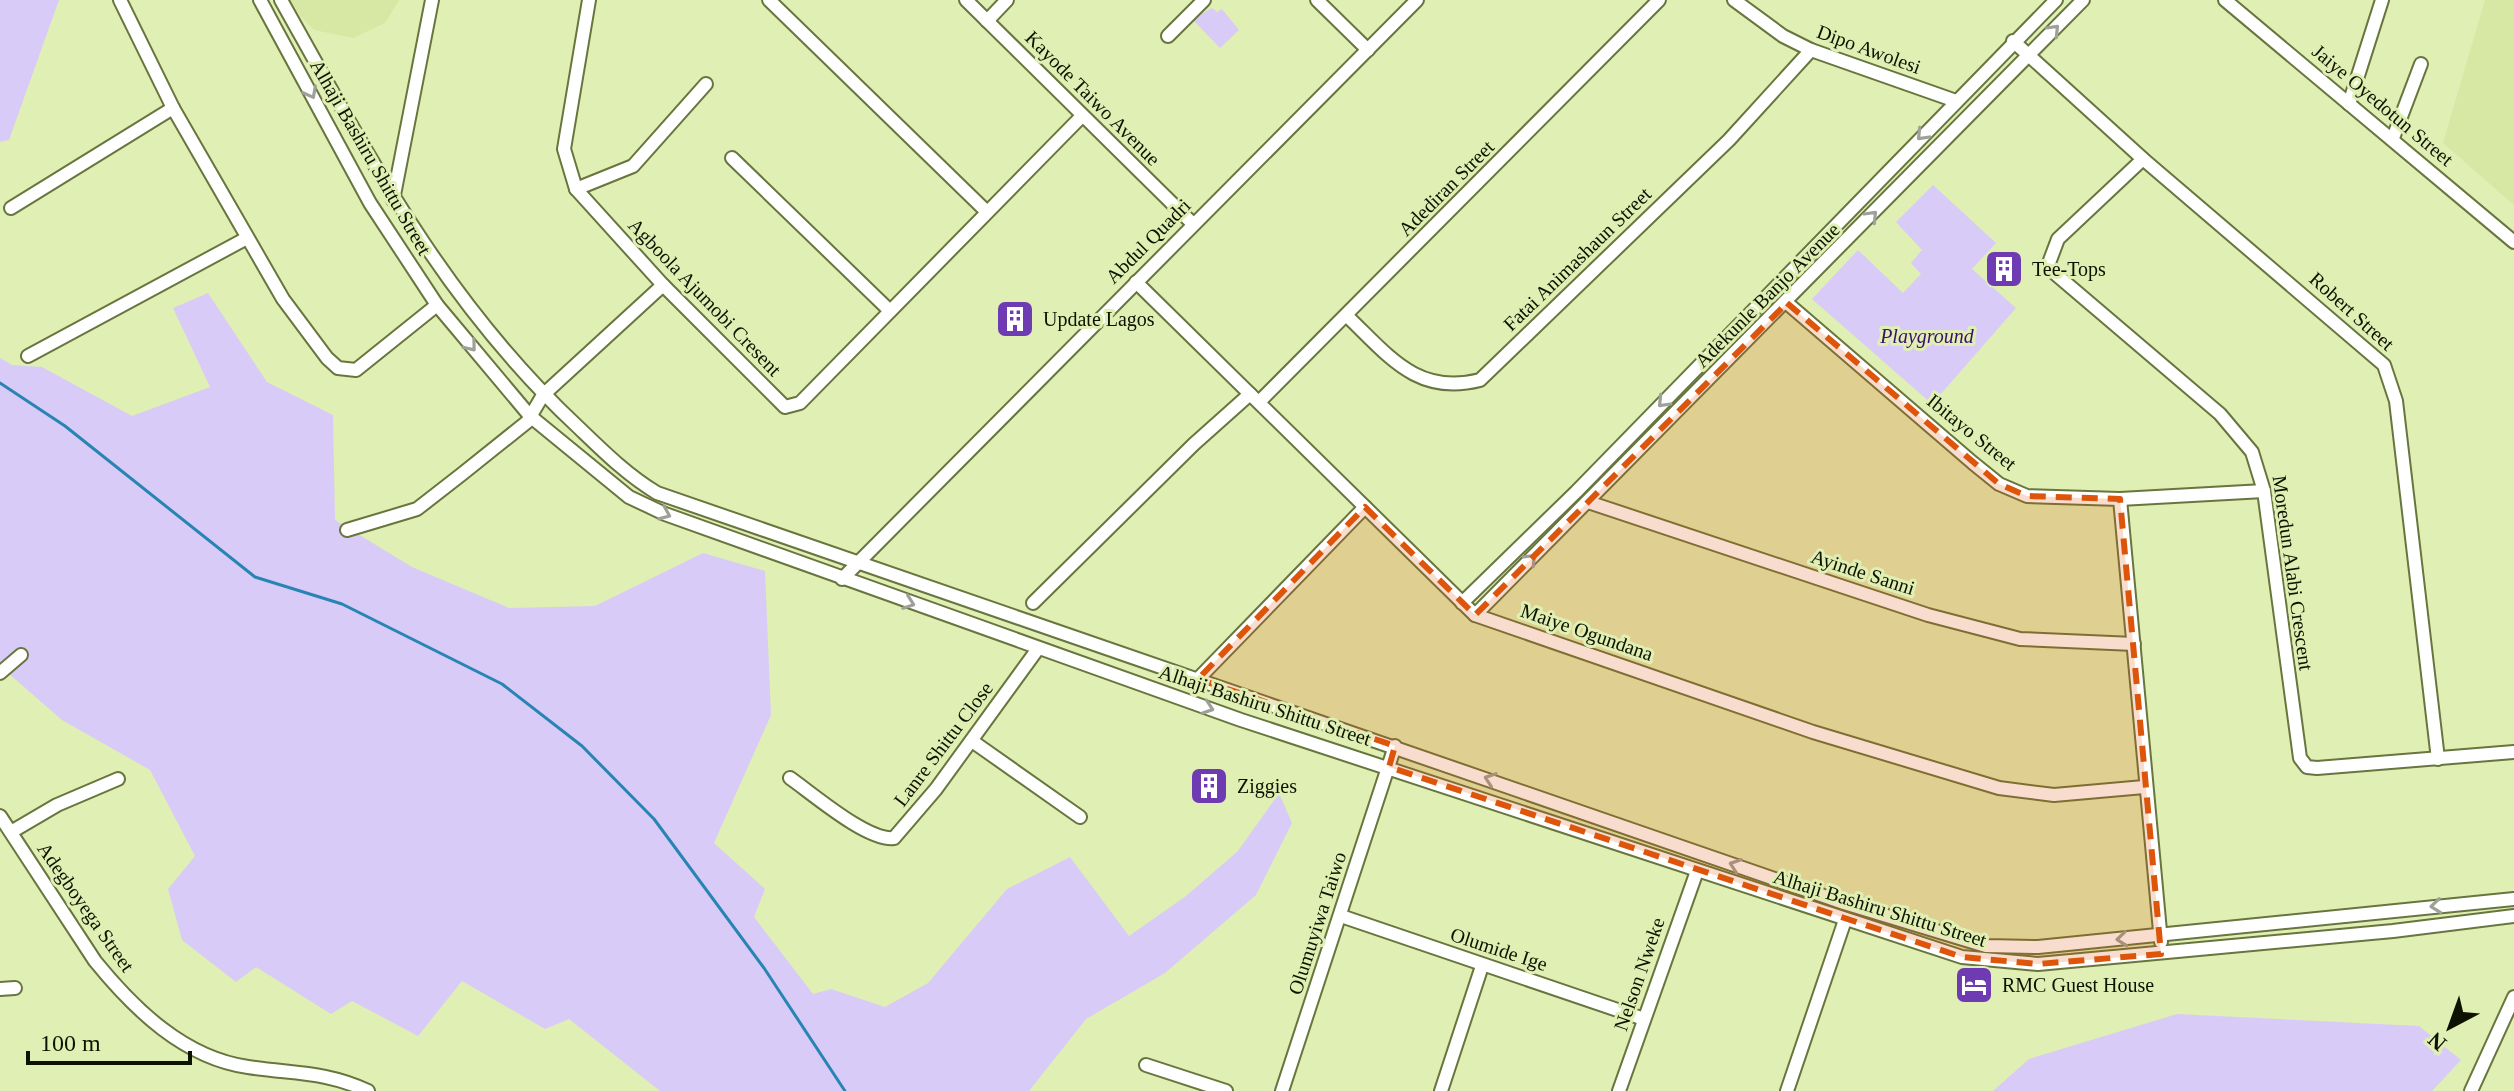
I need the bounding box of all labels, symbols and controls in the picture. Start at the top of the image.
street label: Dipo Awolesi [1814,20,1924,79]
one-way arrow [2045,25,2059,40]
street label: Kayode Taiwo Avenue [1020,26,1165,171]
street label: Jaiye Oyedotun Street [2308,40,2458,171]
street label: Alhaji Bashiru Shittu Street [305,56,436,259]
one-way arrow [301,85,316,99]
one-way arrow [1917,126,1931,140]
street label: Adediran Street [1394,135,1499,240]
street label: Fatai Animashaun Street [1499,182,1656,335]
street label: Abdul Quadri [1101,194,1195,288]
one-way arrow [1863,211,1877,225]
street label: Agboola Ajumobi Cresent [623,214,786,381]
street label: Adekunle Banjo Avenue [1690,218,1845,372]
building icon: Tee-Tops [1983,248,2025,290]
place label: Tee-Tops [2032,258,2106,281]
street label: Robert Street [2305,267,2399,355]
building icon: Update Lagos [994,298,1036,340]
place label: Update Lagos [1043,308,1155,331]
park label: Playground [1879,325,1975,348]
one-way arrow [461,337,475,352]
street label: Ibitayo Street [1922,389,2021,476]
one-way arrow [1658,393,1672,407]
street label: Moredun Alabi Crescent [2268,474,2318,672]
one-way arrow [657,504,672,520]
street label: Ayinde Sanni [1808,545,1918,600]
one-way arrow [1521,554,1536,568]
one-way arrow [902,594,916,610]
street label: Maiye Ogundana [1518,599,1656,666]
street label: Alhaji Bashiru Shittu Street [1156,660,1374,751]
street label: Lanre Shittu Close [889,677,997,811]
one-way arrow [1200,699,1214,715]
building icon: Ziggies [1188,765,1230,807]
one-way arrow [1484,772,1498,789]
place label: Ziggies [1237,775,1297,798]
street label: Adegboyega Street [32,838,139,977]
street label: Olumuyiwa Taiwo [1284,849,1351,997]
one-way arrow [1729,859,1743,875]
street label: Alhaji Bashiru Shittu Street [1771,865,1990,952]
one-way arrow [2429,898,2442,915]
street label: Nelson Nweke [1609,914,1669,1034]
street label: Olumide Ige [1447,923,1550,976]
one-way arrow [2115,930,2128,947]
hotel icon: RMC Guest House [1953,964,1995,1006]
place label: RMC Guest House [2002,974,2154,996]
north arrow [2410,987,2490,1067]
scale bar [28,1015,190,1065]
text: N [2423,1027,2451,1056]
text: 100 m [40,1030,101,1056]

